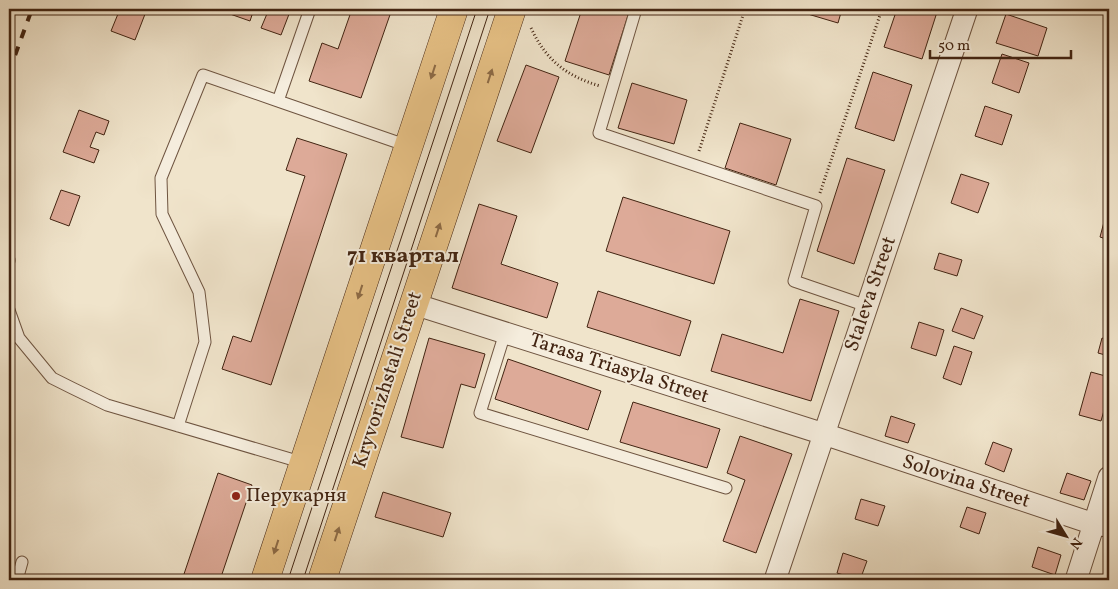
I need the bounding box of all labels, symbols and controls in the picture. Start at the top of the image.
scale bar [930,28,1072,60]
text: 50 m [938,36,970,57]
one-way arrow [429,64,436,79]
one-way arrow [486,68,494,83]
one-way arrow [435,223,442,238]
street label: Staleva Street [838,233,904,355]
district label: 71 квартал [347,241,459,272]
one-way arrow [356,285,363,300]
street label: Kryvorizhstali Street [346,288,430,472]
street label: Tarasa Triasyla Street [526,327,712,411]
street label: Solovina Street [899,448,1033,516]
place label: Перукарня [246,482,346,510]
marker: Перукарня [230,490,242,502]
north arrow [1040,512,1090,562]
one-way arrow [334,526,342,541]
text: N [1065,533,1086,553]
one-way arrow [272,539,280,554]

